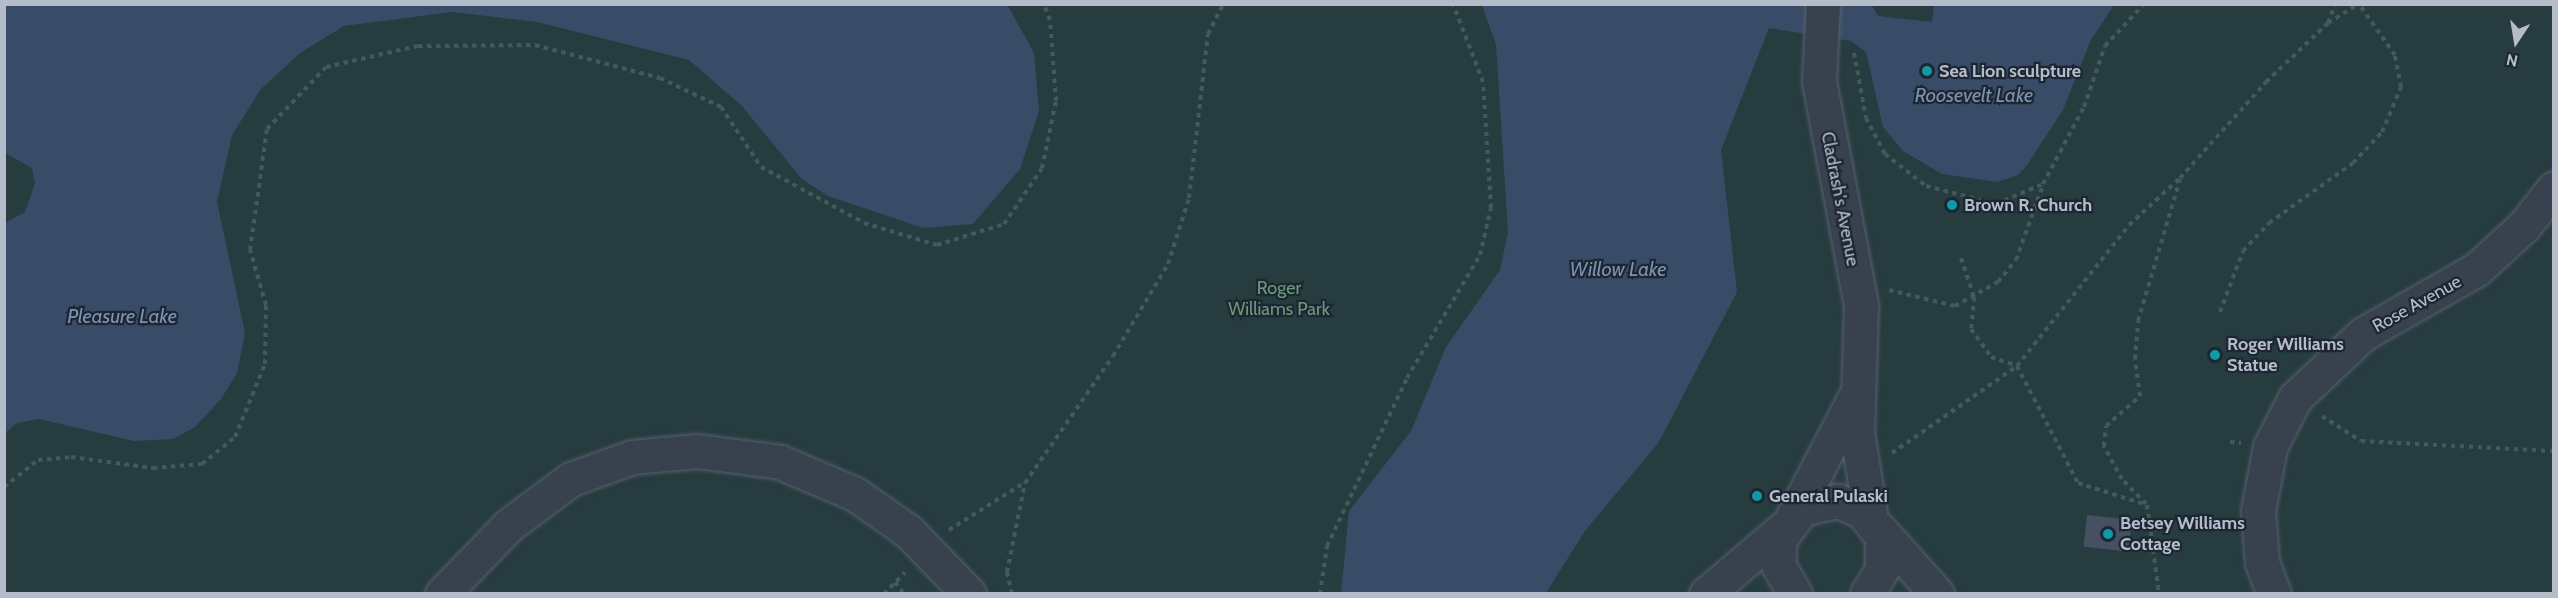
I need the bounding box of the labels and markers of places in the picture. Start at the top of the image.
place label: Sea Lion sculpture [1939,60,2081,82]
marker: Sea Lion sculpture [1920,64,1934,78]
place label: Brown R. Church [1964,194,2092,216]
marker: Brown R. Church [1945,198,1959,212]
place label: Roger Williams Statue [2227,334,2344,376]
marker: Roger Williams Statue [2208,348,2222,362]
place label: General Pulaski [1769,485,1888,507]
marker: General Pulaski [1750,489,1764,503]
place label: Betsey Williams Cottage [2120,513,2245,556]
marker: Betsey Williams Cottage [2101,527,2115,541]

